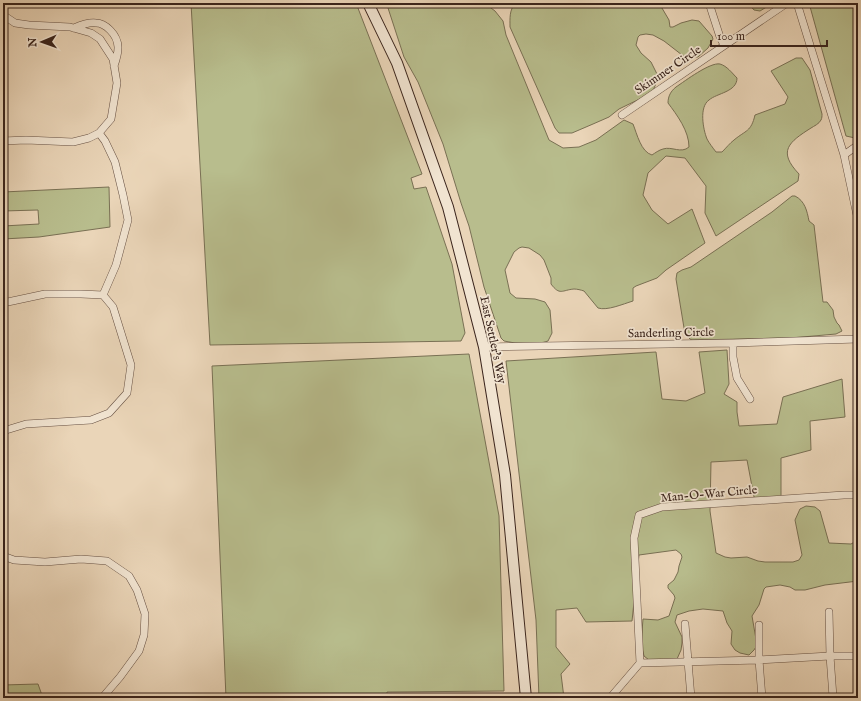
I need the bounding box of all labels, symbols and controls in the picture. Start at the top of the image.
north arrow [22,22,62,62]
scale bar [711,22,827,48]
text: 100 m [717,29,745,44]
text: N [26,37,40,48]
street label: Skimmer Circle [632,42,704,98]
street label: East Settler's Way [476,295,510,385]
street label: Sanderling Circle [628,325,715,341]
street label: Man-O-War Circle [660,482,758,506]

